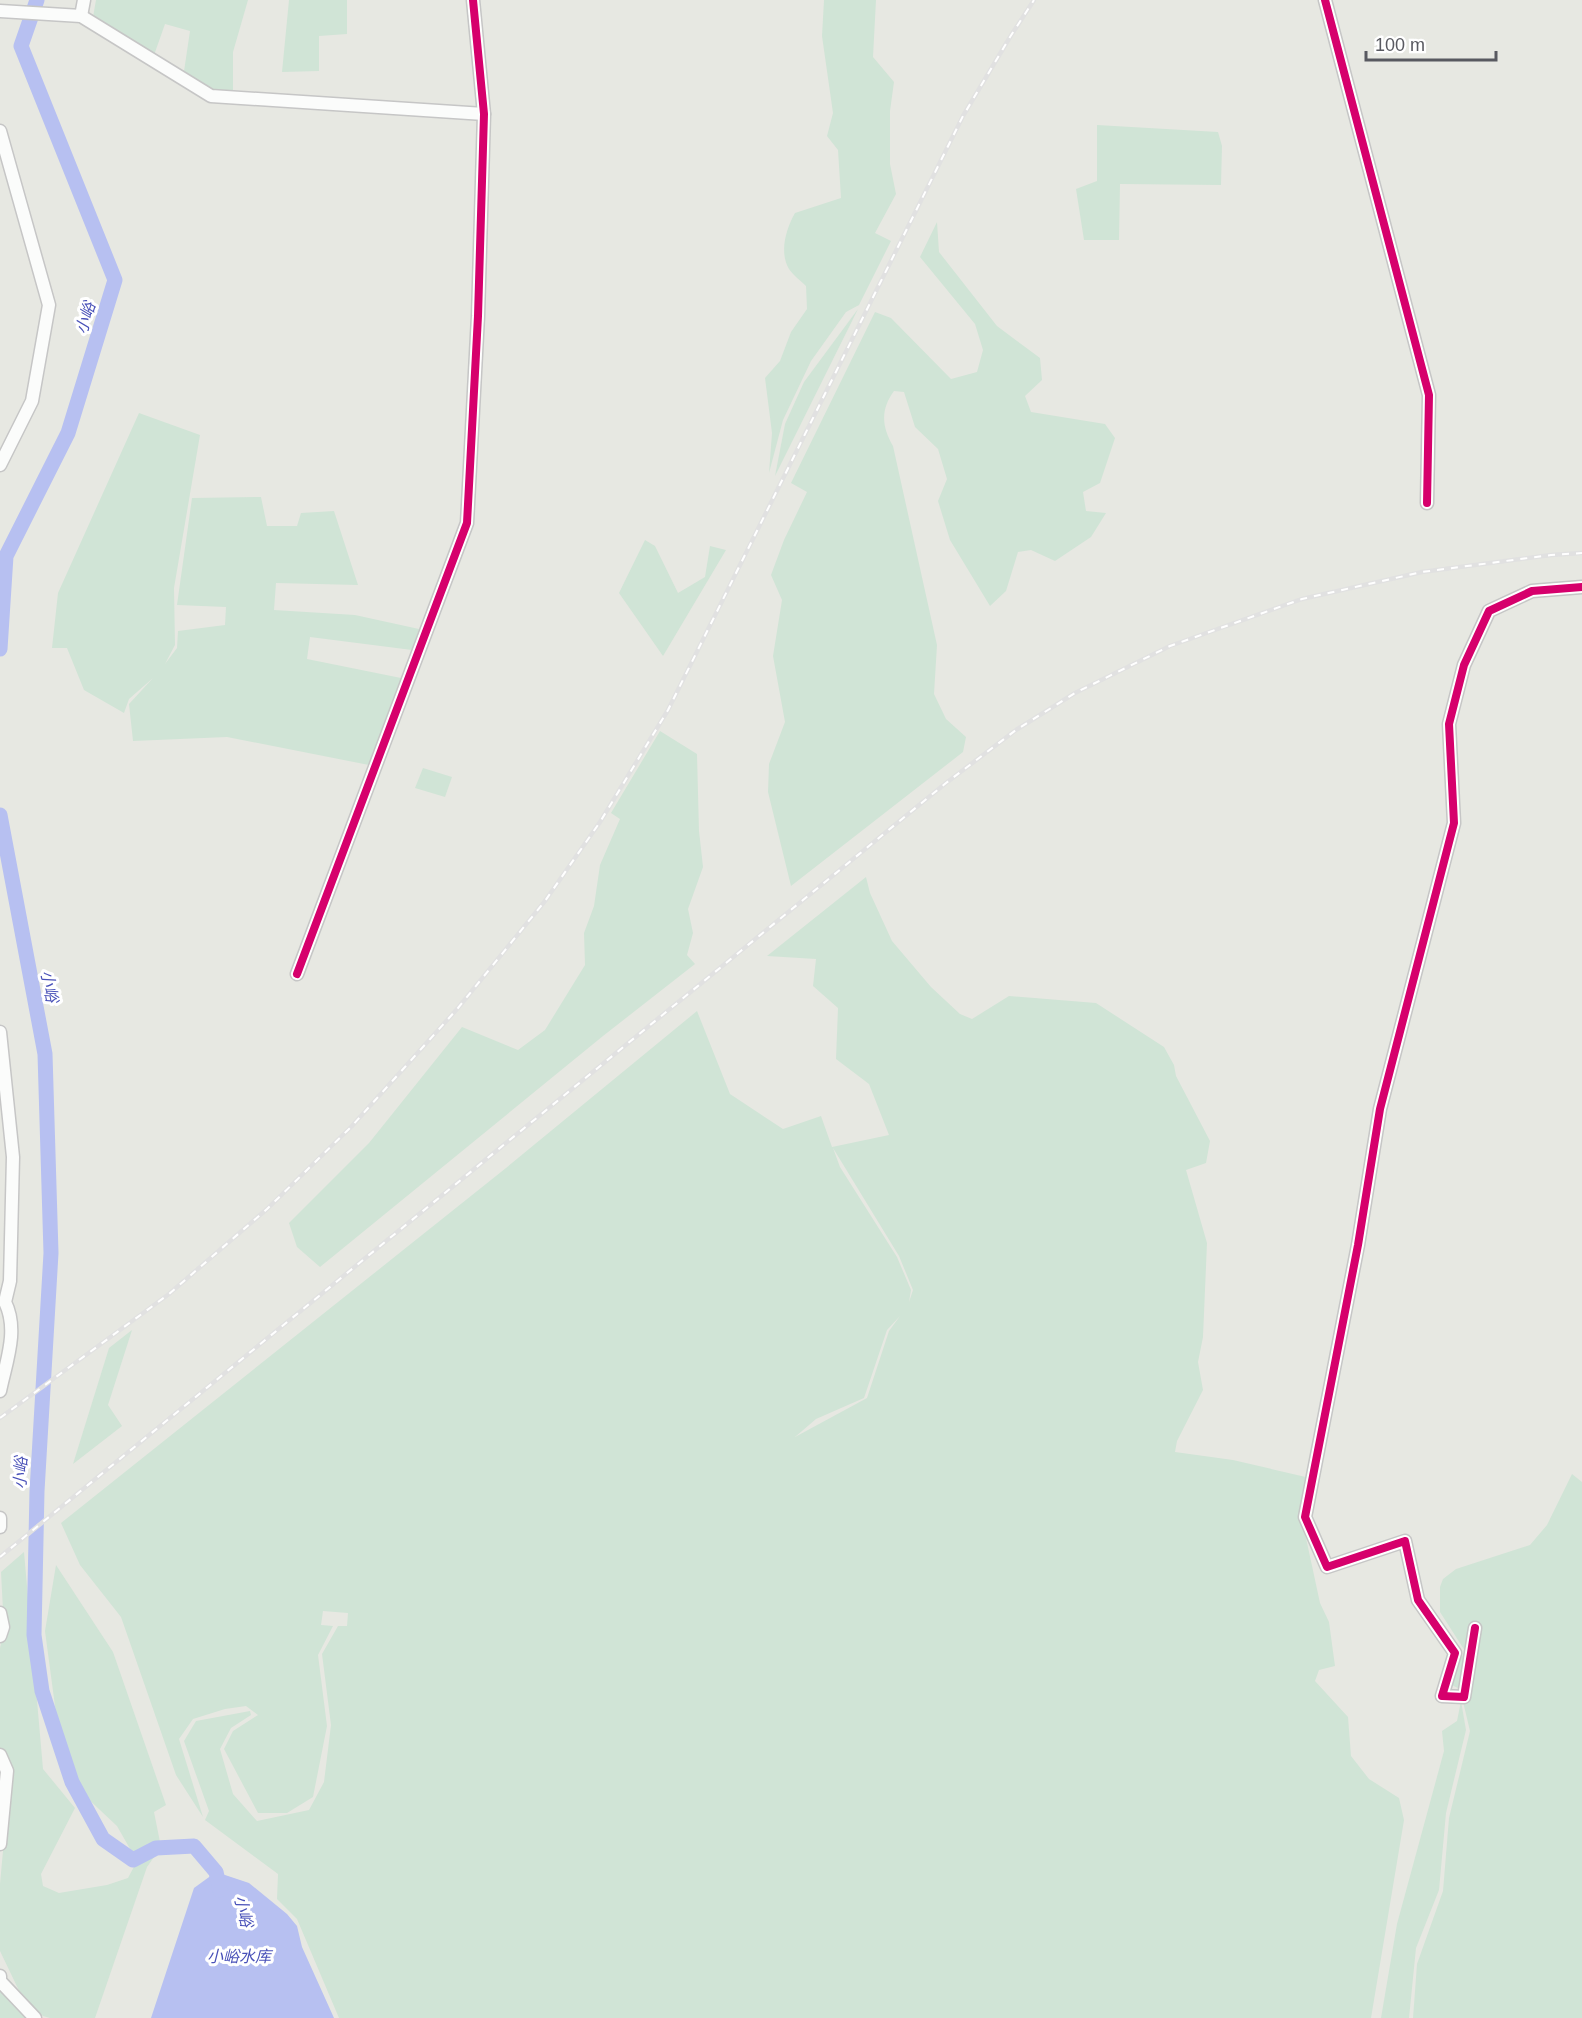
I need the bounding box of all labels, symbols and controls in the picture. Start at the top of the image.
scale bar [1366,24,1496,62]
text: 100 m [1375,35,1425,55]
water label: 小峪 [73,298,99,336]
water label: 小峪 [38,969,61,1005]
water label: 小峪 [11,1455,30,1489]
water label: 小峪 [232,1894,256,1931]
water label: 小峪水库 [207,1948,274,1965]

